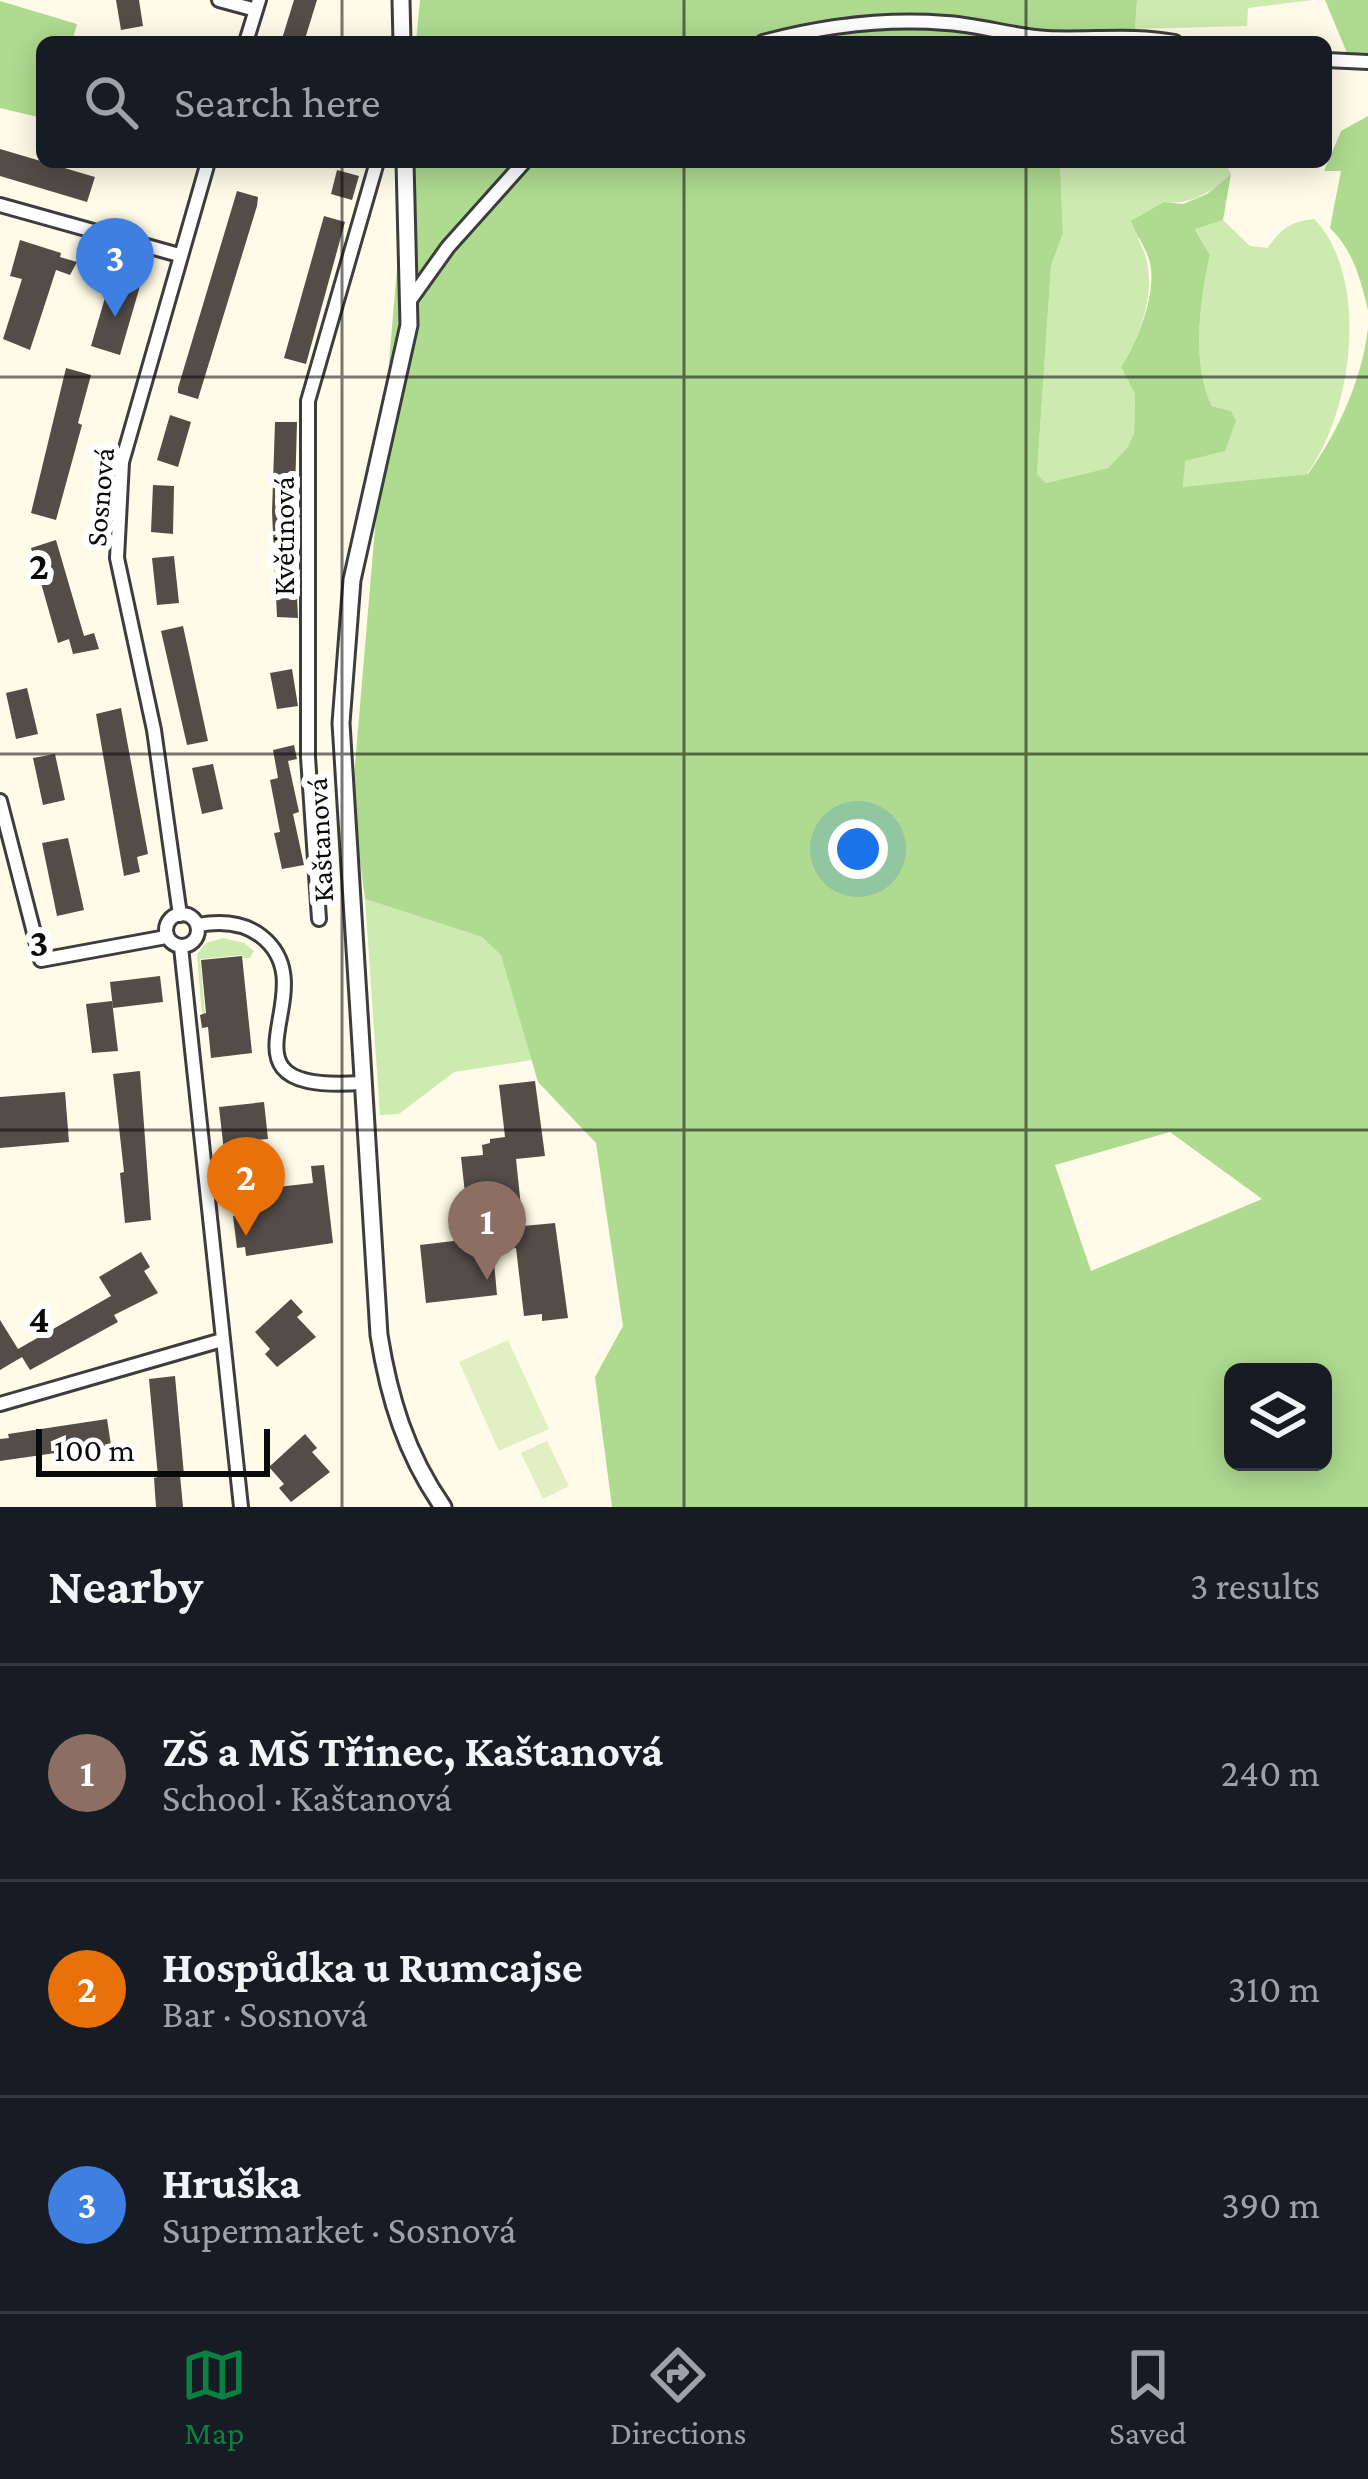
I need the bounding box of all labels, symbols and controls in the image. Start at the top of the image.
search box [36,36,1332,168]
icon: search [78,69,144,135]
text: Search here [174,77,381,127]
pin: 3 [76,218,154,317]
street label: Sosnová [79,446,120,548]
street label: Květinová [267,476,300,596]
text: 2 [29,544,49,587]
street label: Kaštanová [300,777,339,903]
your location [828,819,888,879]
text: 3 [29,921,49,964]
pin: 2 [207,1137,285,1236]
pin: 1 [448,1181,526,1280]
text: 4 [28,1297,50,1340]
map controls [1224,1363,1332,1471]
button: layers [1224,1363,1332,1471]
scale bar [36,1423,270,1476]
text: 100 m [54,1431,135,1468]
text: Nearby [48,1557,203,1614]
text: 3 results [1190,1564,1320,1607]
text: ZŠ a MŠ Třinec, Kaštanová [162,1726,663,1776]
text: 1 [80,1751,94,1794]
text: 240 m [1221,1751,1320,1794]
text: School · Kaštanová [162,1776,452,1819]
text: Hospůdka u Rumcajse [162,1942,583,1992]
text: 2 [77,1967,97,2010]
text: 310 m [1228,1967,1320,2010]
text: Bar · Sosnová [162,1992,368,2035]
text: Hruška [162,2158,301,2208]
text: 3 [77,2183,97,2226]
text: 390 m [1221,2183,1320,2226]
text: Supermarket · Sosnová [162,2208,517,2251]
tab: Map [181,2342,247,2451]
tab: Directions [610,2342,747,2451]
tab: Saved [1109,2342,1187,2451]

